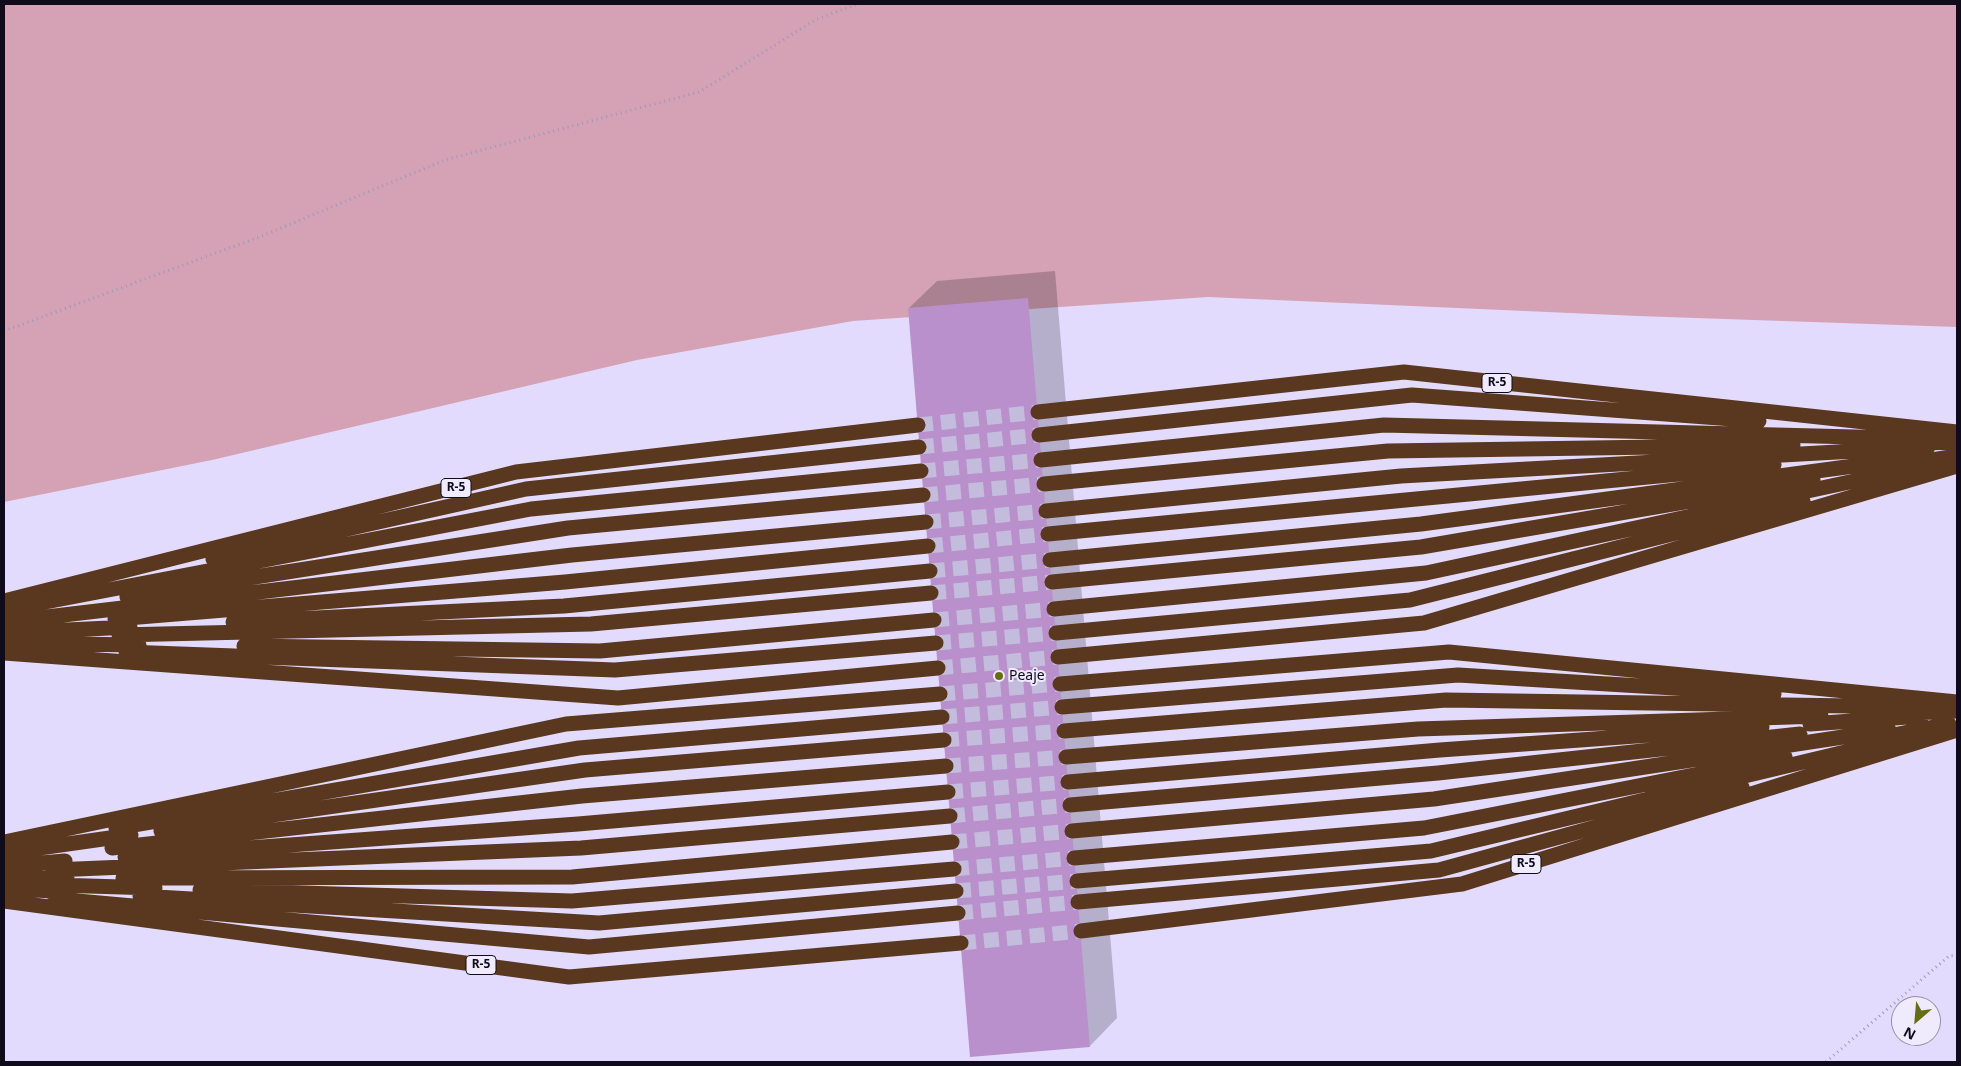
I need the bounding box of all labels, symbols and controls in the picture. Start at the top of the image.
road number: R-5 [1482,373,1512,392]
road number: R-5 [441,478,471,498]
place label: Peaje [1009,668,1045,684]
marker: Peaje [993,670,1005,682]
road number: R-5 [1511,854,1541,874]
road number: R-5 [466,956,496,974]
north arrow [1891,996,1941,1046]
text: N [1900,1023,1919,1045]

